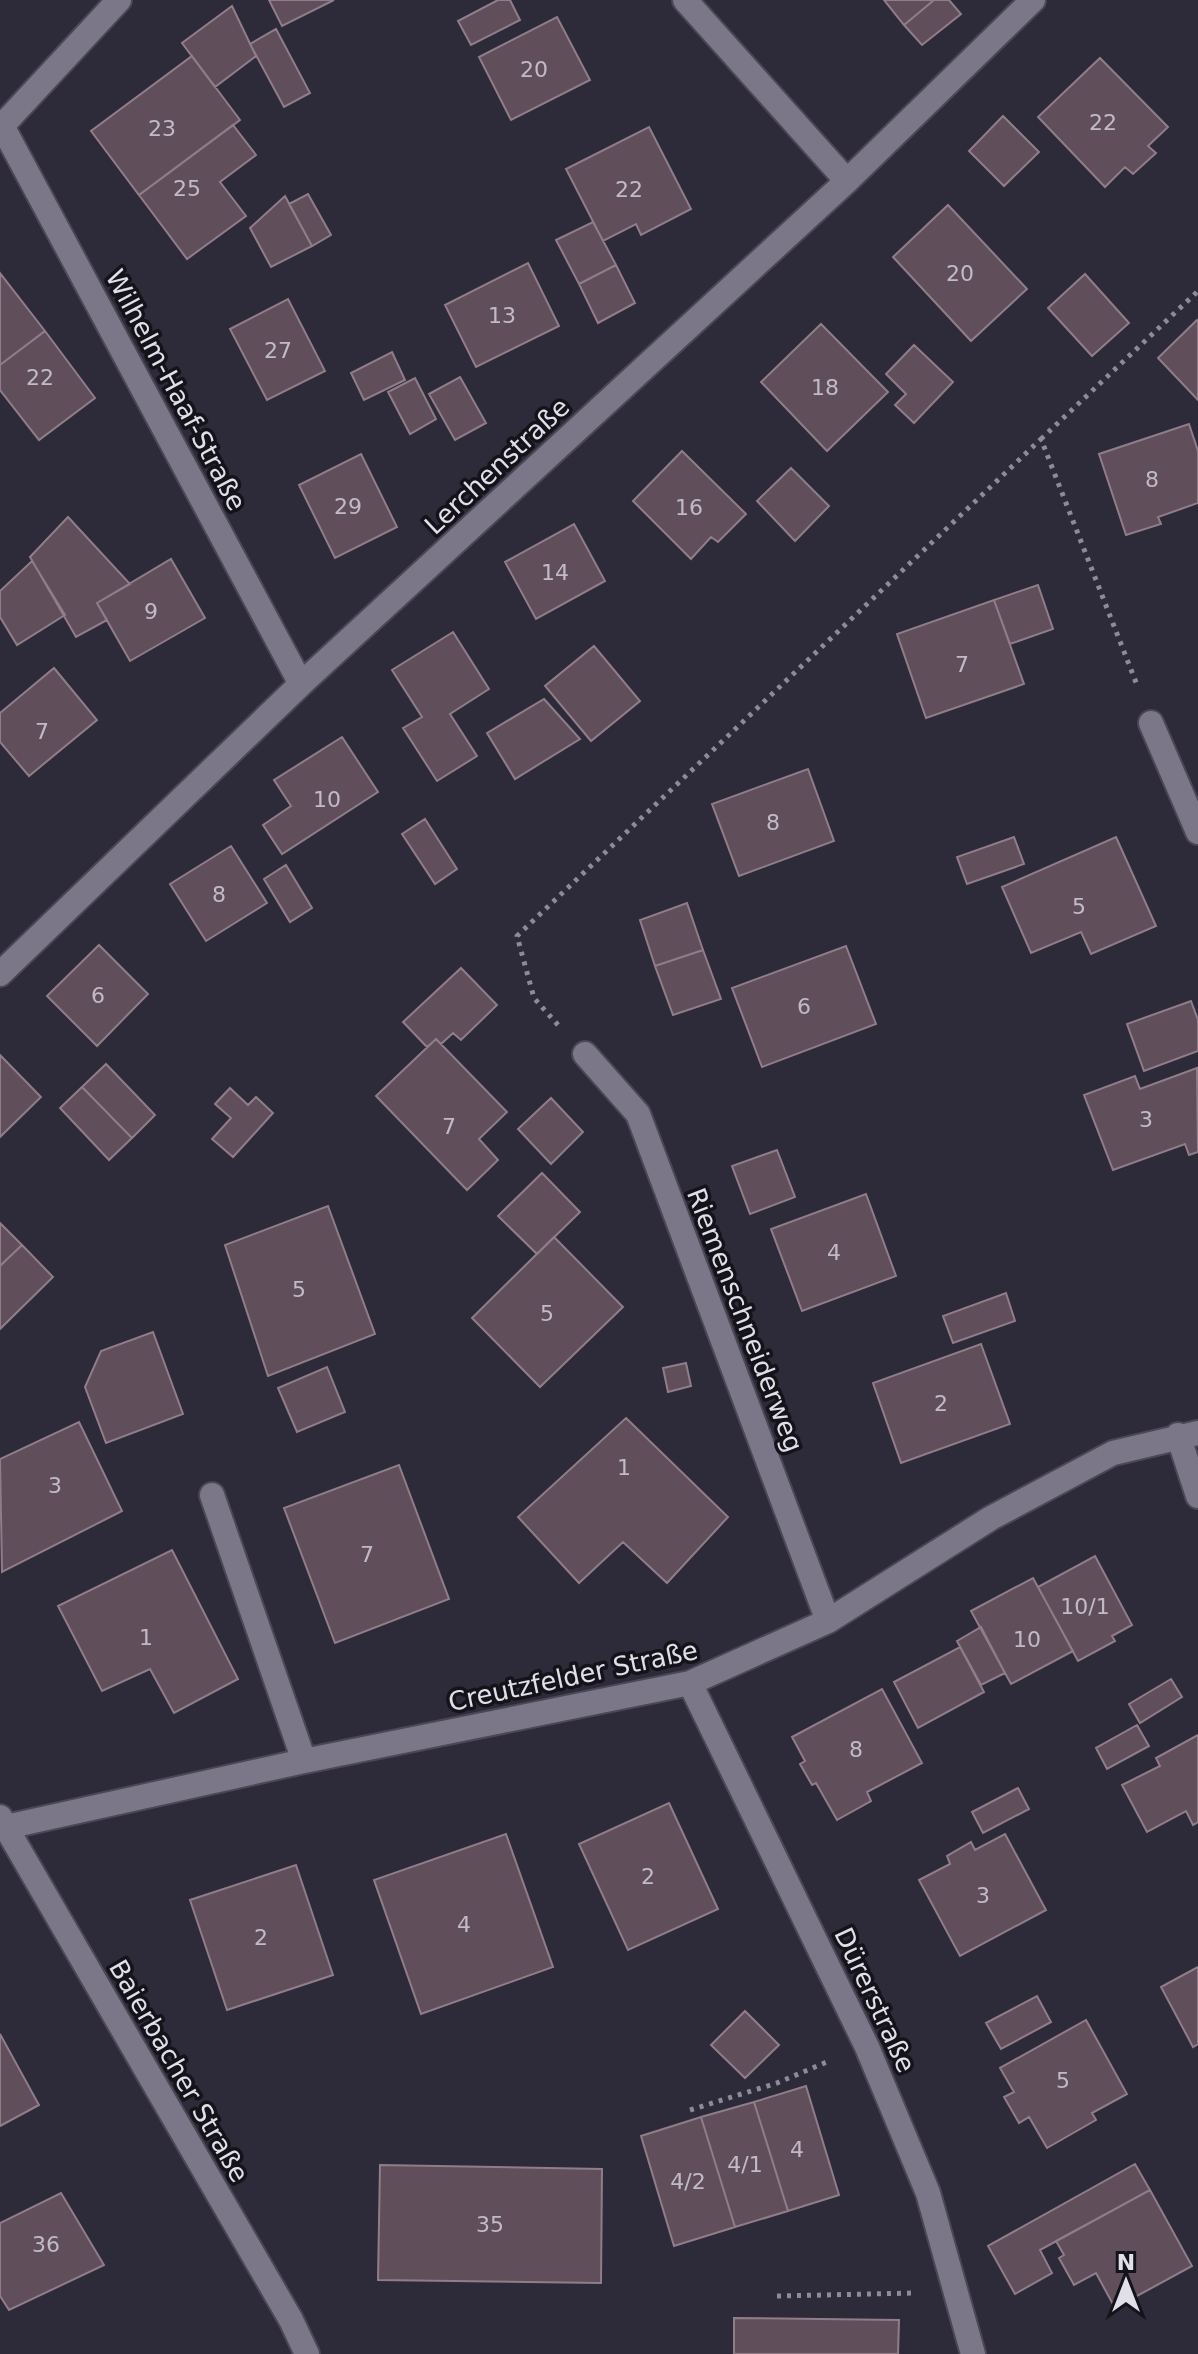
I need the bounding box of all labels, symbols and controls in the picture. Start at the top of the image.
house number: 20 [520,57,548,82]
house number: 22 [1089,110,1117,135]
house number: 23 [148,116,176,141]
house number: 25 [173,176,201,201]
house number: 22 [615,177,643,202]
house number: 20 [946,261,974,286]
street label: Wilhelm-Haaf-Straße [100,265,252,515]
house number: 13 [488,303,516,328]
house number: 27 [264,338,292,363]
house number: 22 [26,365,54,390]
house number: 18 [811,375,839,400]
street label: Lerchenstraße [419,392,575,540]
house number: 8 [1145,467,1159,492]
house number: 29 [334,494,362,519]
house number: 16 [675,495,703,520]
house number: 14 [541,560,569,585]
house number: 9 [144,599,158,624]
house number: 7 [955,652,969,677]
house number: 7 [35,719,49,744]
house number: 10 [313,787,341,812]
house number: 8 [766,810,780,835]
house number: 8 [212,882,226,907]
house number: 5 [1072,894,1086,919]
house number: 6 [91,983,105,1008]
house number: 6 [797,994,811,1019]
house number: 3 [1139,1107,1153,1132]
house number: 7 [442,1114,456,1139]
street label: Riemenschneiderweg [681,1184,809,1456]
house number: 4 [827,1240,841,1265]
house number: 5 [292,1277,306,1302]
house number: 5 [540,1301,554,1326]
house number: 2 [934,1391,948,1416]
house number: 1 [617,1455,631,1480]
house number: 3 [48,1473,62,1498]
house number: 7 [360,1542,374,1567]
house number: 10/1 [1060,1594,1110,1619]
house number: 1 [139,1625,153,1650]
house number: 10 [1013,1627,1041,1652]
street label: Creutzfelder Straße [446,1635,700,1717]
house number: 8 [849,1737,863,1762]
house number: 2 [641,1864,655,1889]
house number: 3 [976,1883,990,1908]
house number: 4 [457,1912,471,1937]
street label: Dürerstraße [828,1923,922,2077]
house number: 2 [254,1925,268,1950]
street label: Baierbacher Straße [103,1955,255,2187]
house number: 5 [1056,2068,1070,2093]
house number: 4 [790,2137,804,2162]
house number: 4/1 [727,2152,763,2177]
house number: 4/2 [670,2169,706,2194]
house number: 35 [476,2212,504,2237]
house number: 36 [32,2232,60,2257]
north arrow [1086,2242,1166,2322]
text: N [1117,2250,1135,2275]

